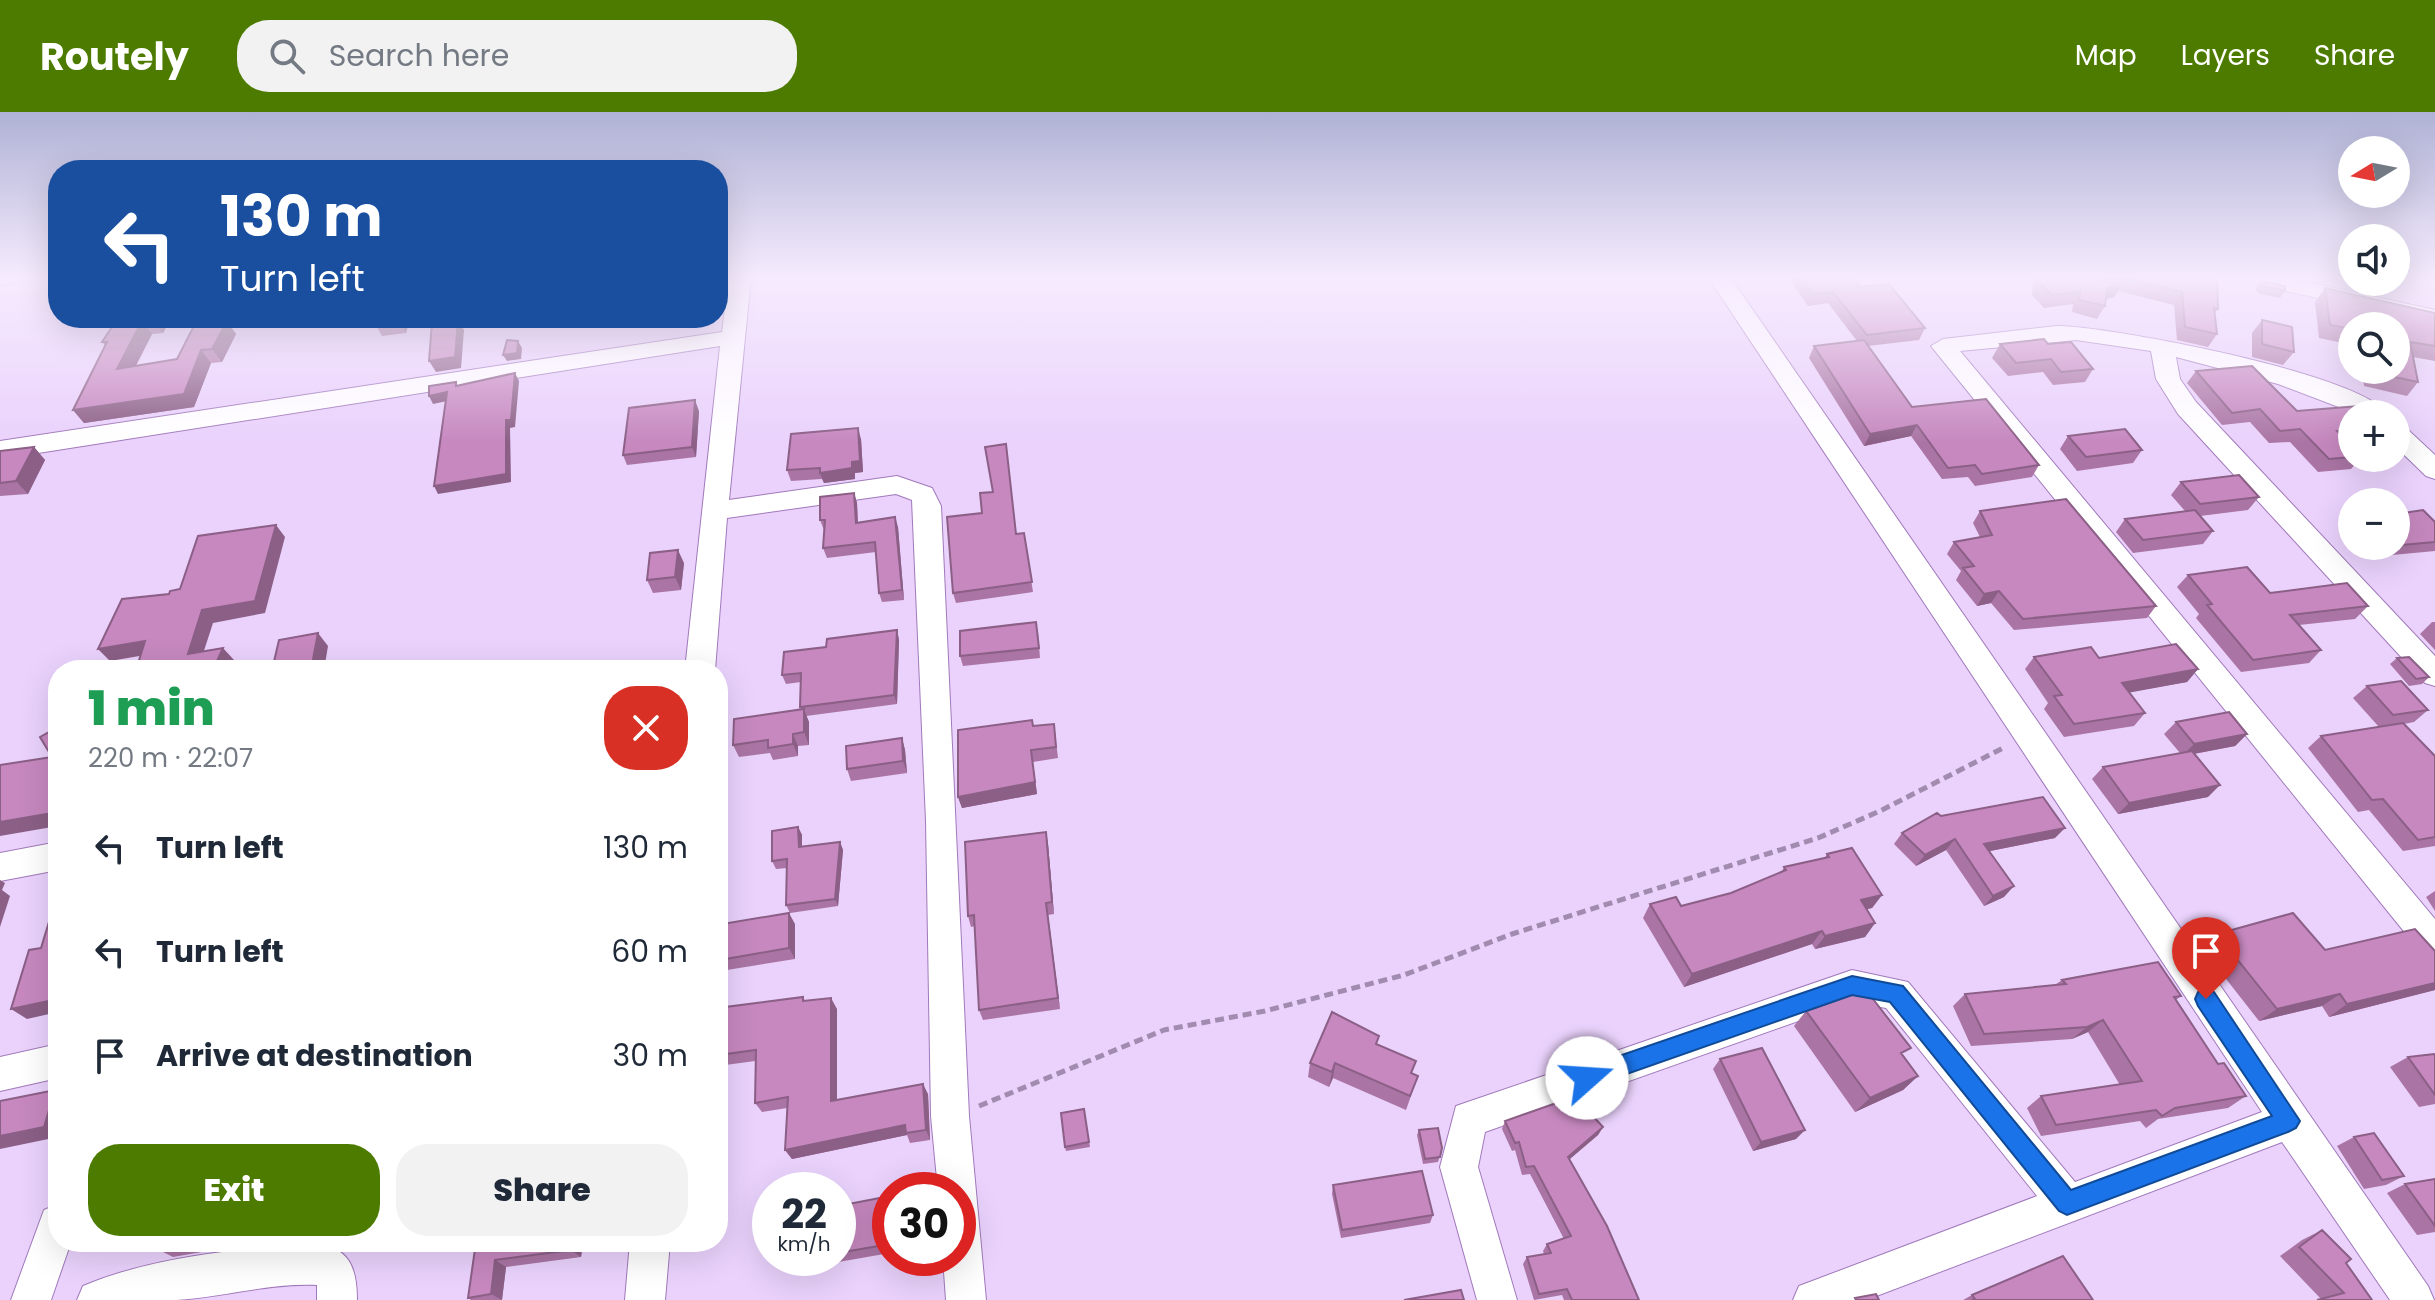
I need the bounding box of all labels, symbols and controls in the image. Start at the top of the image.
search box [237,20,797,92]
text: Routely [40,30,189,83]
icon: search [265,34,309,78]
text: Search here [329,34,509,77]
text: Map [2075,36,2137,75]
text: Layers [2181,36,2270,75]
text: Share [2314,36,2395,75]
north arrow [2338,136,2410,208]
map controls [2338,136,2410,560]
text: 130 m [220,177,383,256]
icon: left [88,192,192,296]
button: sound [2338,224,2410,296]
text: Turn left [220,253,365,304]
button: search [2338,312,2410,384]
button: + [2338,400,2410,472]
button: − [2338,488,2410,560]
text: 1 min [88,675,215,742]
button: close [604,686,688,770]
text: 220 m · 22:07 [88,740,253,776]
icon: left [88,826,132,870]
text: Turn left [156,826,284,869]
text: 130 m [603,826,688,869]
pin [2172,917,2240,999]
icon: arrive [2184,929,2228,973]
icon: left [88,930,132,974]
text: Turn left [156,930,284,973]
text: 60 m [611,930,688,973]
icon: arrive [88,1034,132,1078]
text: Arrive at destination [156,1034,473,1077]
text: 30 m [613,1034,688,1077]
position arrow [1545,1036,1629,1120]
button: Exit [88,1144,380,1236]
button: Share [396,1144,688,1236]
speed limit sign: 30 [872,1172,976,1276]
text: 22 [781,1186,827,1242]
text: km/h [777,1230,831,1258]

